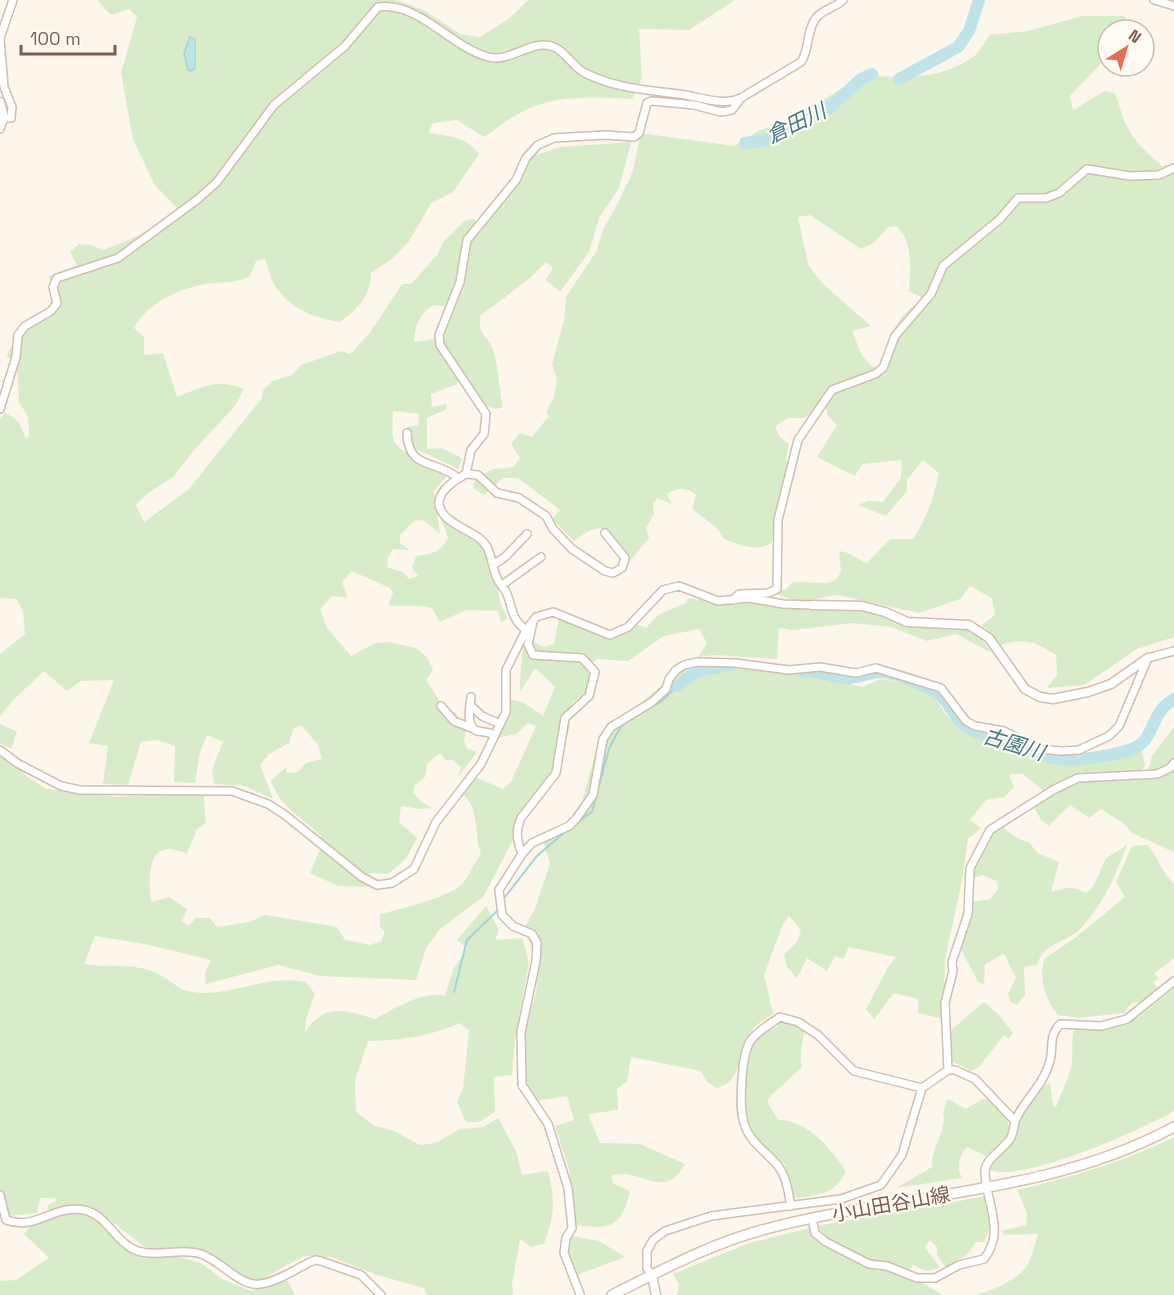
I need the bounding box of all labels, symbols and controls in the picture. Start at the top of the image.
scale bar [21,18,116,56]
north arrow [1096,18,1156,78]
text: N [1124,25,1145,48]
text: 100 m [30,27,81,50]
water label: 倉田川 [762,96,832,149]
water label: 古園川 [980,722,1050,767]
street label: 小山田谷山線 [830,1181,952,1227]

